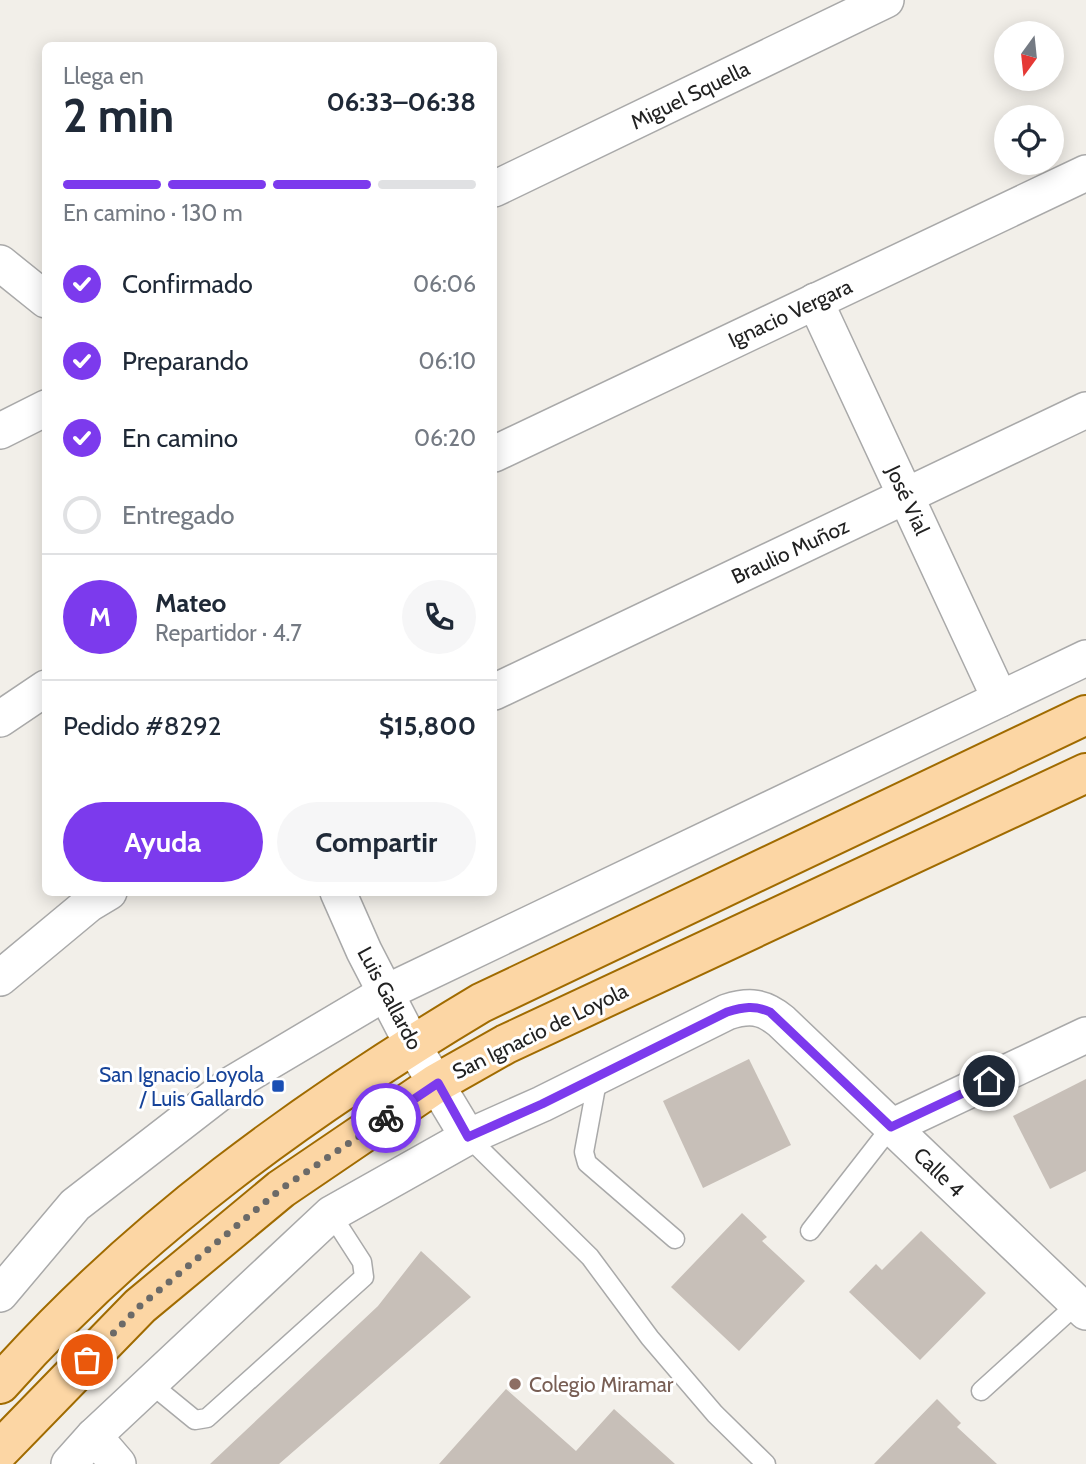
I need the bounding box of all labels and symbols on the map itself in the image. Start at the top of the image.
north arrow [994,21,1064,91]
street label: Miguel Squella [627,56,753,134]
street label: Ignacio Vergara [724,273,856,353]
street label: José Vial [881,460,935,539]
street label: Braulio Muñoz [727,513,853,589]
street label: Luis Gallardo [352,942,428,1054]
street label: San Ignacio de Loyola [448,978,632,1084]
pin [959,1051,1019,1111]
place label: San Ignacio Loyola / Luis Gallardo [99,1062,264,1111]
marker: San Ignacio Loyola / Luis Gallardo [270,1078,286,1094]
courier [351,1083,421,1153]
street label: Calle 4 [909,1142,969,1202]
pin [57,1330,117,1390]
place label: Colegio Miramar [529,1372,674,1397]
marker: Colegio Miramar [507,1376,523,1392]

